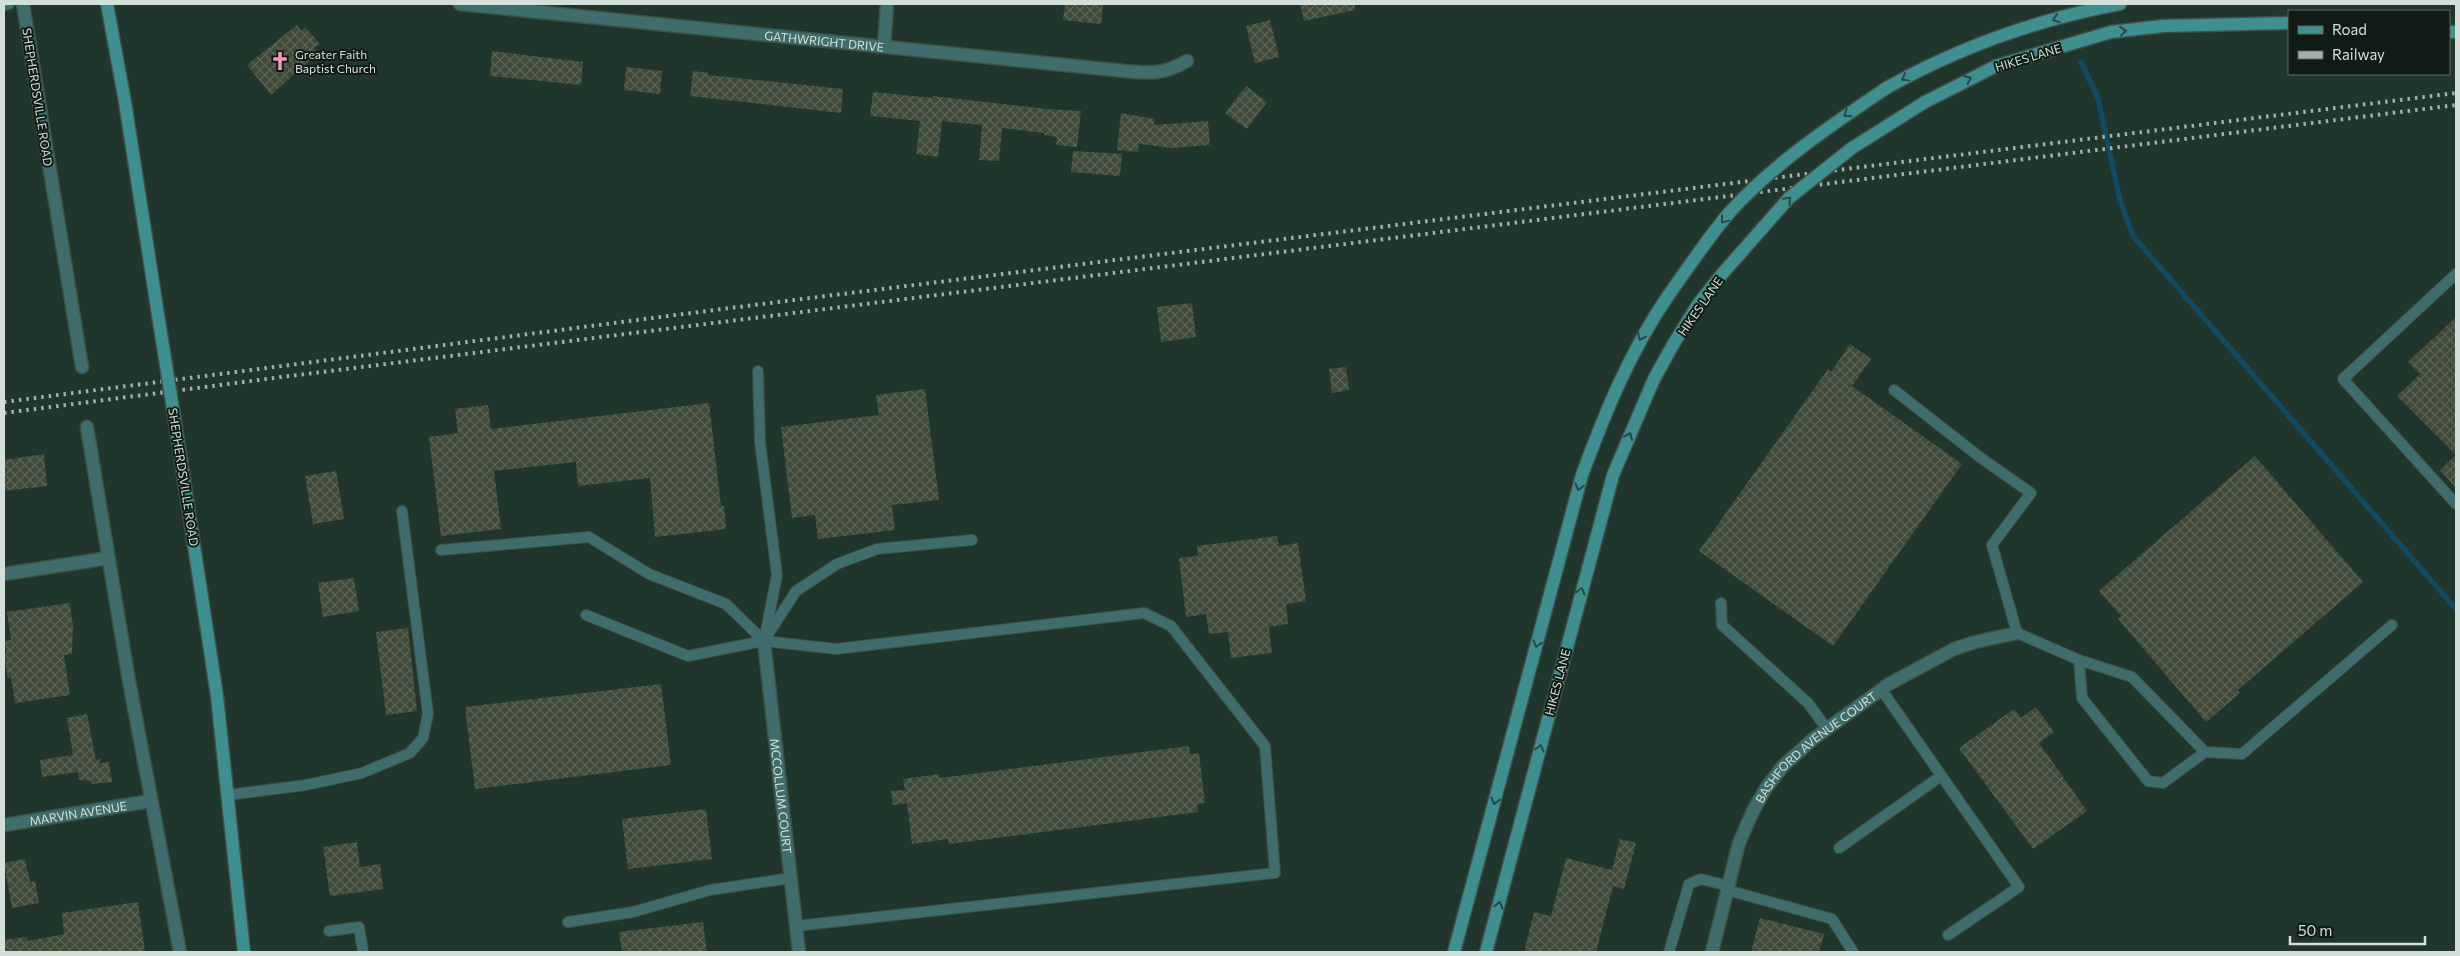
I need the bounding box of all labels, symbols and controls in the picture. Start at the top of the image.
legend [2288,10,2450,75]
one-way arrow [2052,13,2061,23]
text: Road [2332,20,2367,38]
one-way arrow [2119,26,2127,37]
street label: SHEPHERDSVILLE ROAD [20,27,56,167]
street label: GATHWRIGHT DRIVE [764,28,884,54]
street label: HIKES LANE [1993,40,2063,74]
text: Railway [2332,45,2385,63]
place label: Greater Faith Baptist Church [295,47,376,75]
church icon: Greater Faith Baptist Church [269,50,291,72]
one-way arrow [1901,71,1910,81]
one-way arrow [1963,75,1972,86]
one-way arrow [1844,108,1853,117]
one-way arrow [1782,197,1791,206]
one-way arrow [1722,214,1730,223]
street label: HIKES LANE [1675,274,1725,338]
one-way arrow [1637,332,1648,341]
street label: SHEPHERDSVILLE ROAD [166,407,202,547]
one-way arrow [1623,432,1633,441]
one-way arrow [1575,482,1585,490]
one-way arrow [1575,586,1586,595]
one-way arrow [1532,639,1543,648]
street label: HIKES LANE [1541,647,1573,717]
street label: BASHFORD AVENUE COURT [1752,688,1879,805]
street label: MCCOLLUM COURT [768,738,795,855]
one-way arrow [1534,743,1545,752]
one-way arrow [1490,796,1501,805]
street label: MARVIN AVENUE [28,798,128,828]
one-way arrow [1493,902,1503,910]
scale bar [2290,914,2425,946]
text: 50 m [2298,921,2332,939]

